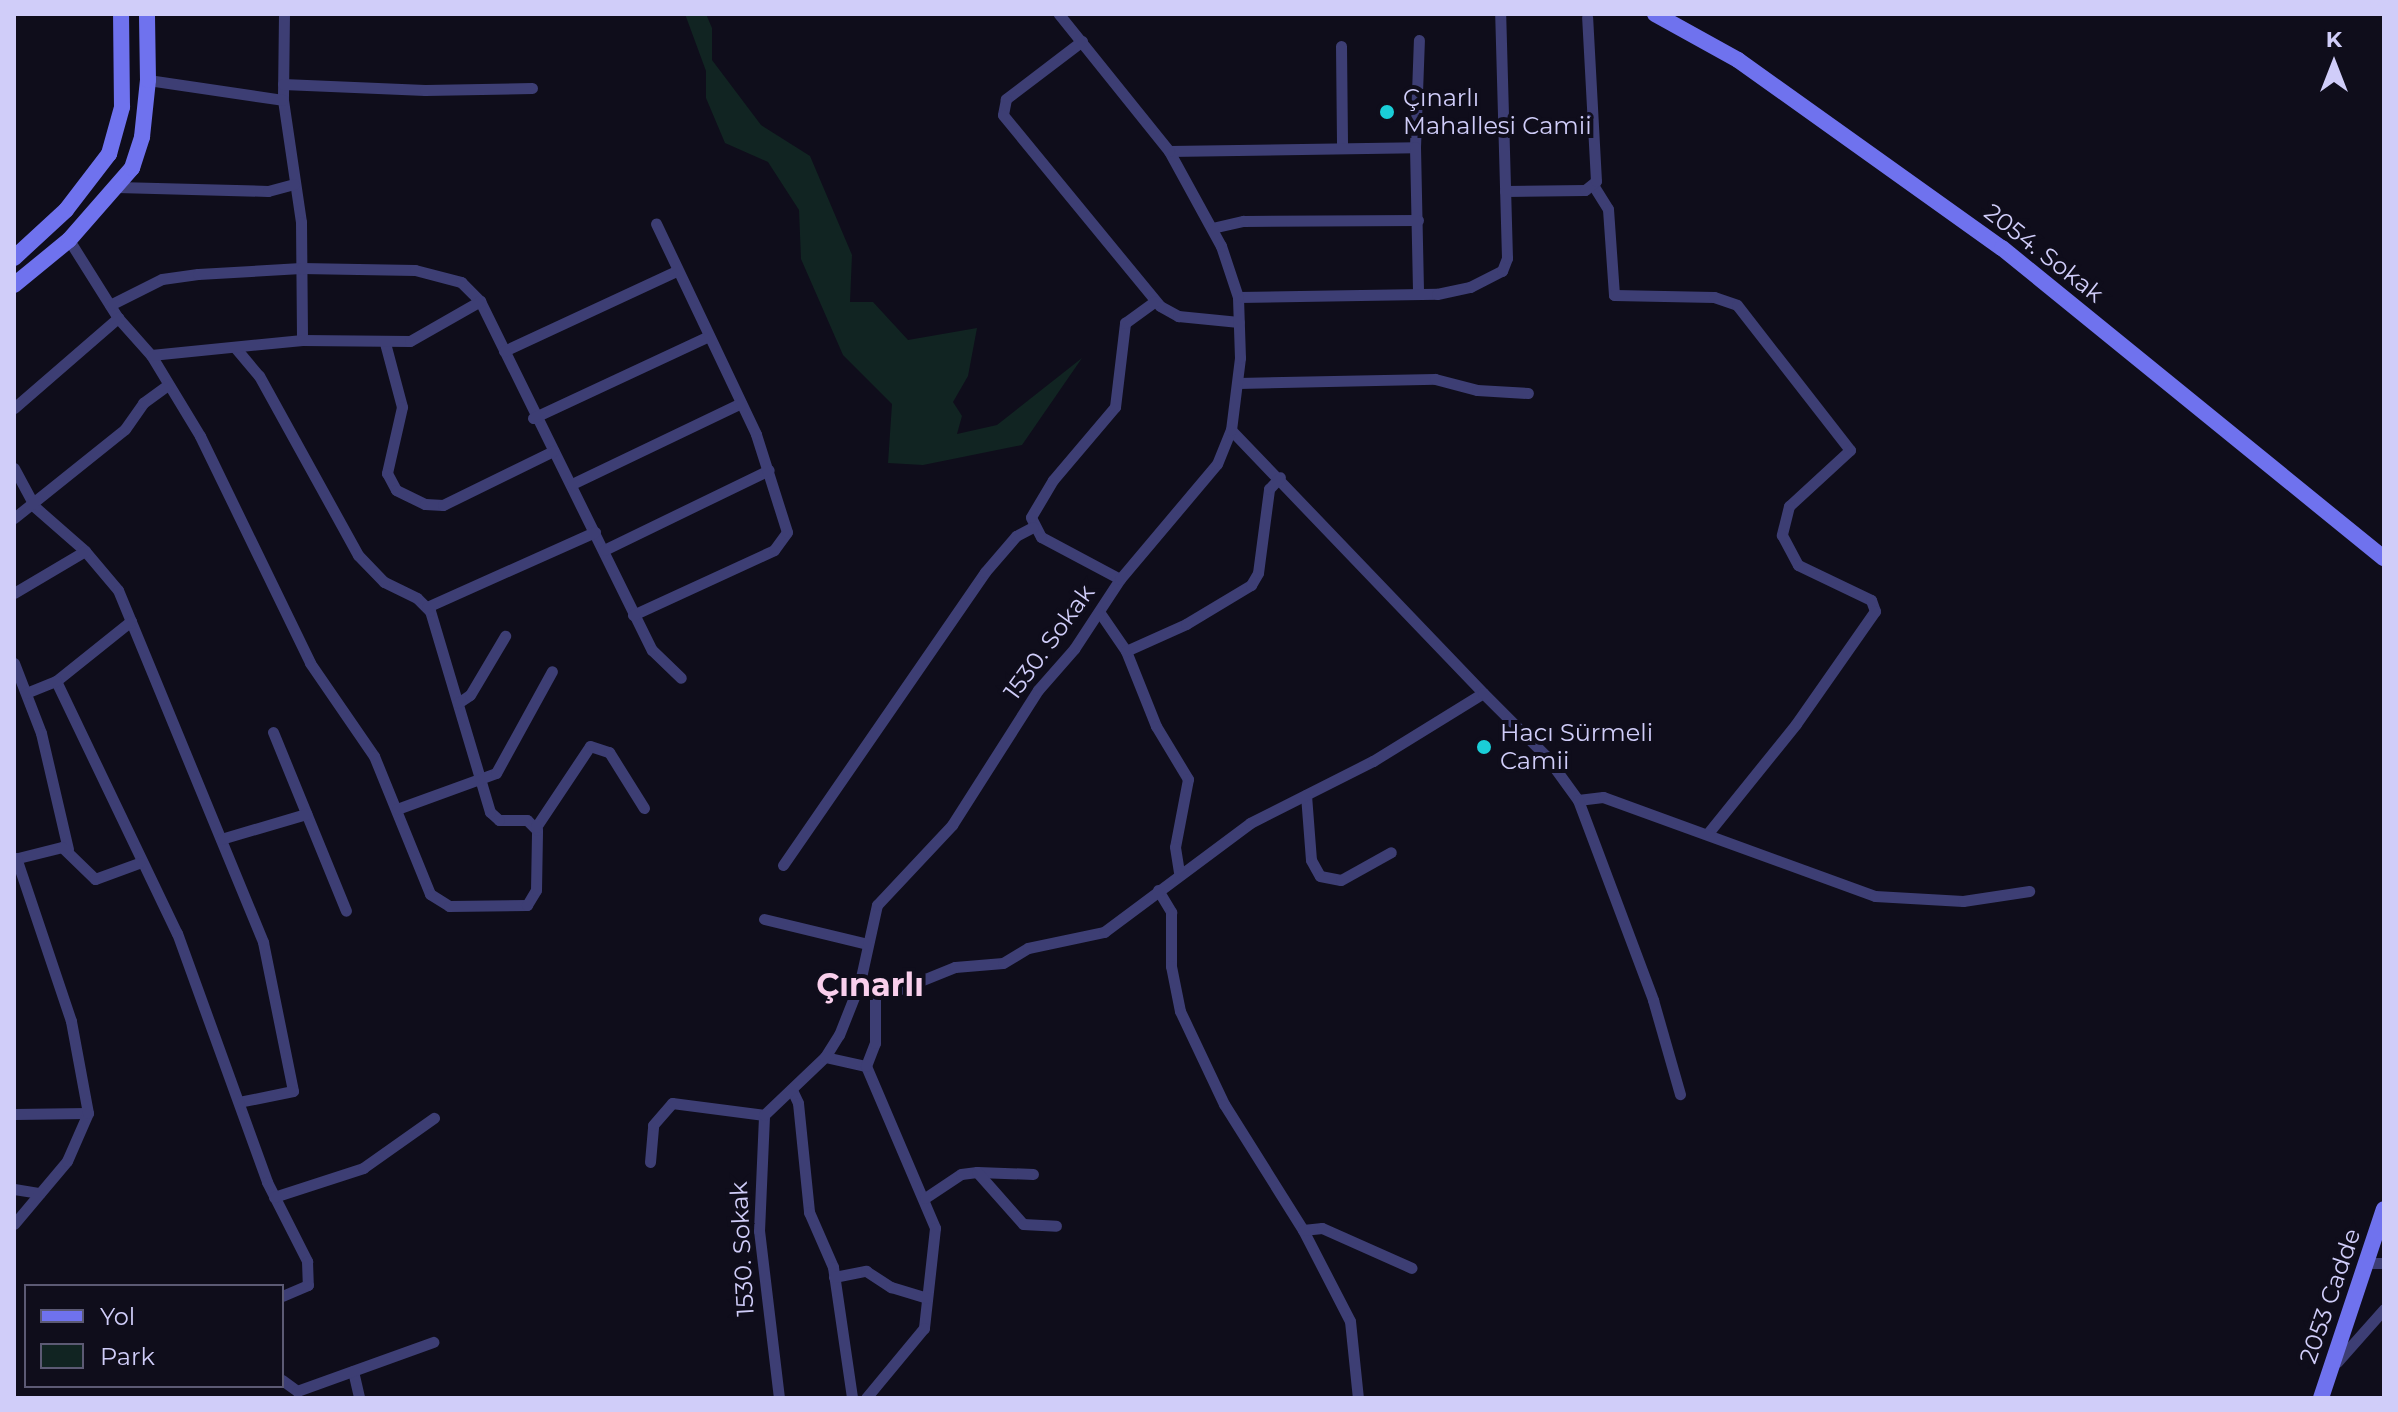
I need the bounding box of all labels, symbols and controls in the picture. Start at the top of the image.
north arrow [2294,24,2374,104]
text: K [2326,26,2342,53]
place label: Çınarlı Mahallesi Camii [1403,84,1592,140]
marker: Çınarlı Mahallesi Camii [1378,103,1396,121]
street label: 2054. Sokak [1979,198,2109,308]
street label: 1530. Sokak [998,579,1100,705]
place label: Hacı Sürmeli Camii [1500,719,1653,775]
marker: Hacı Sürmeli Camii [1475,738,1493,756]
district label: Çınarlı [816,966,924,1004]
street label: 1530. Sokak [724,1181,760,1317]
street label: 2053 Cadde [2293,1225,2367,1367]
legend [24,1284,284,1388]
text: Yol [100,1302,135,1331]
text: Park [100,1342,155,1371]

